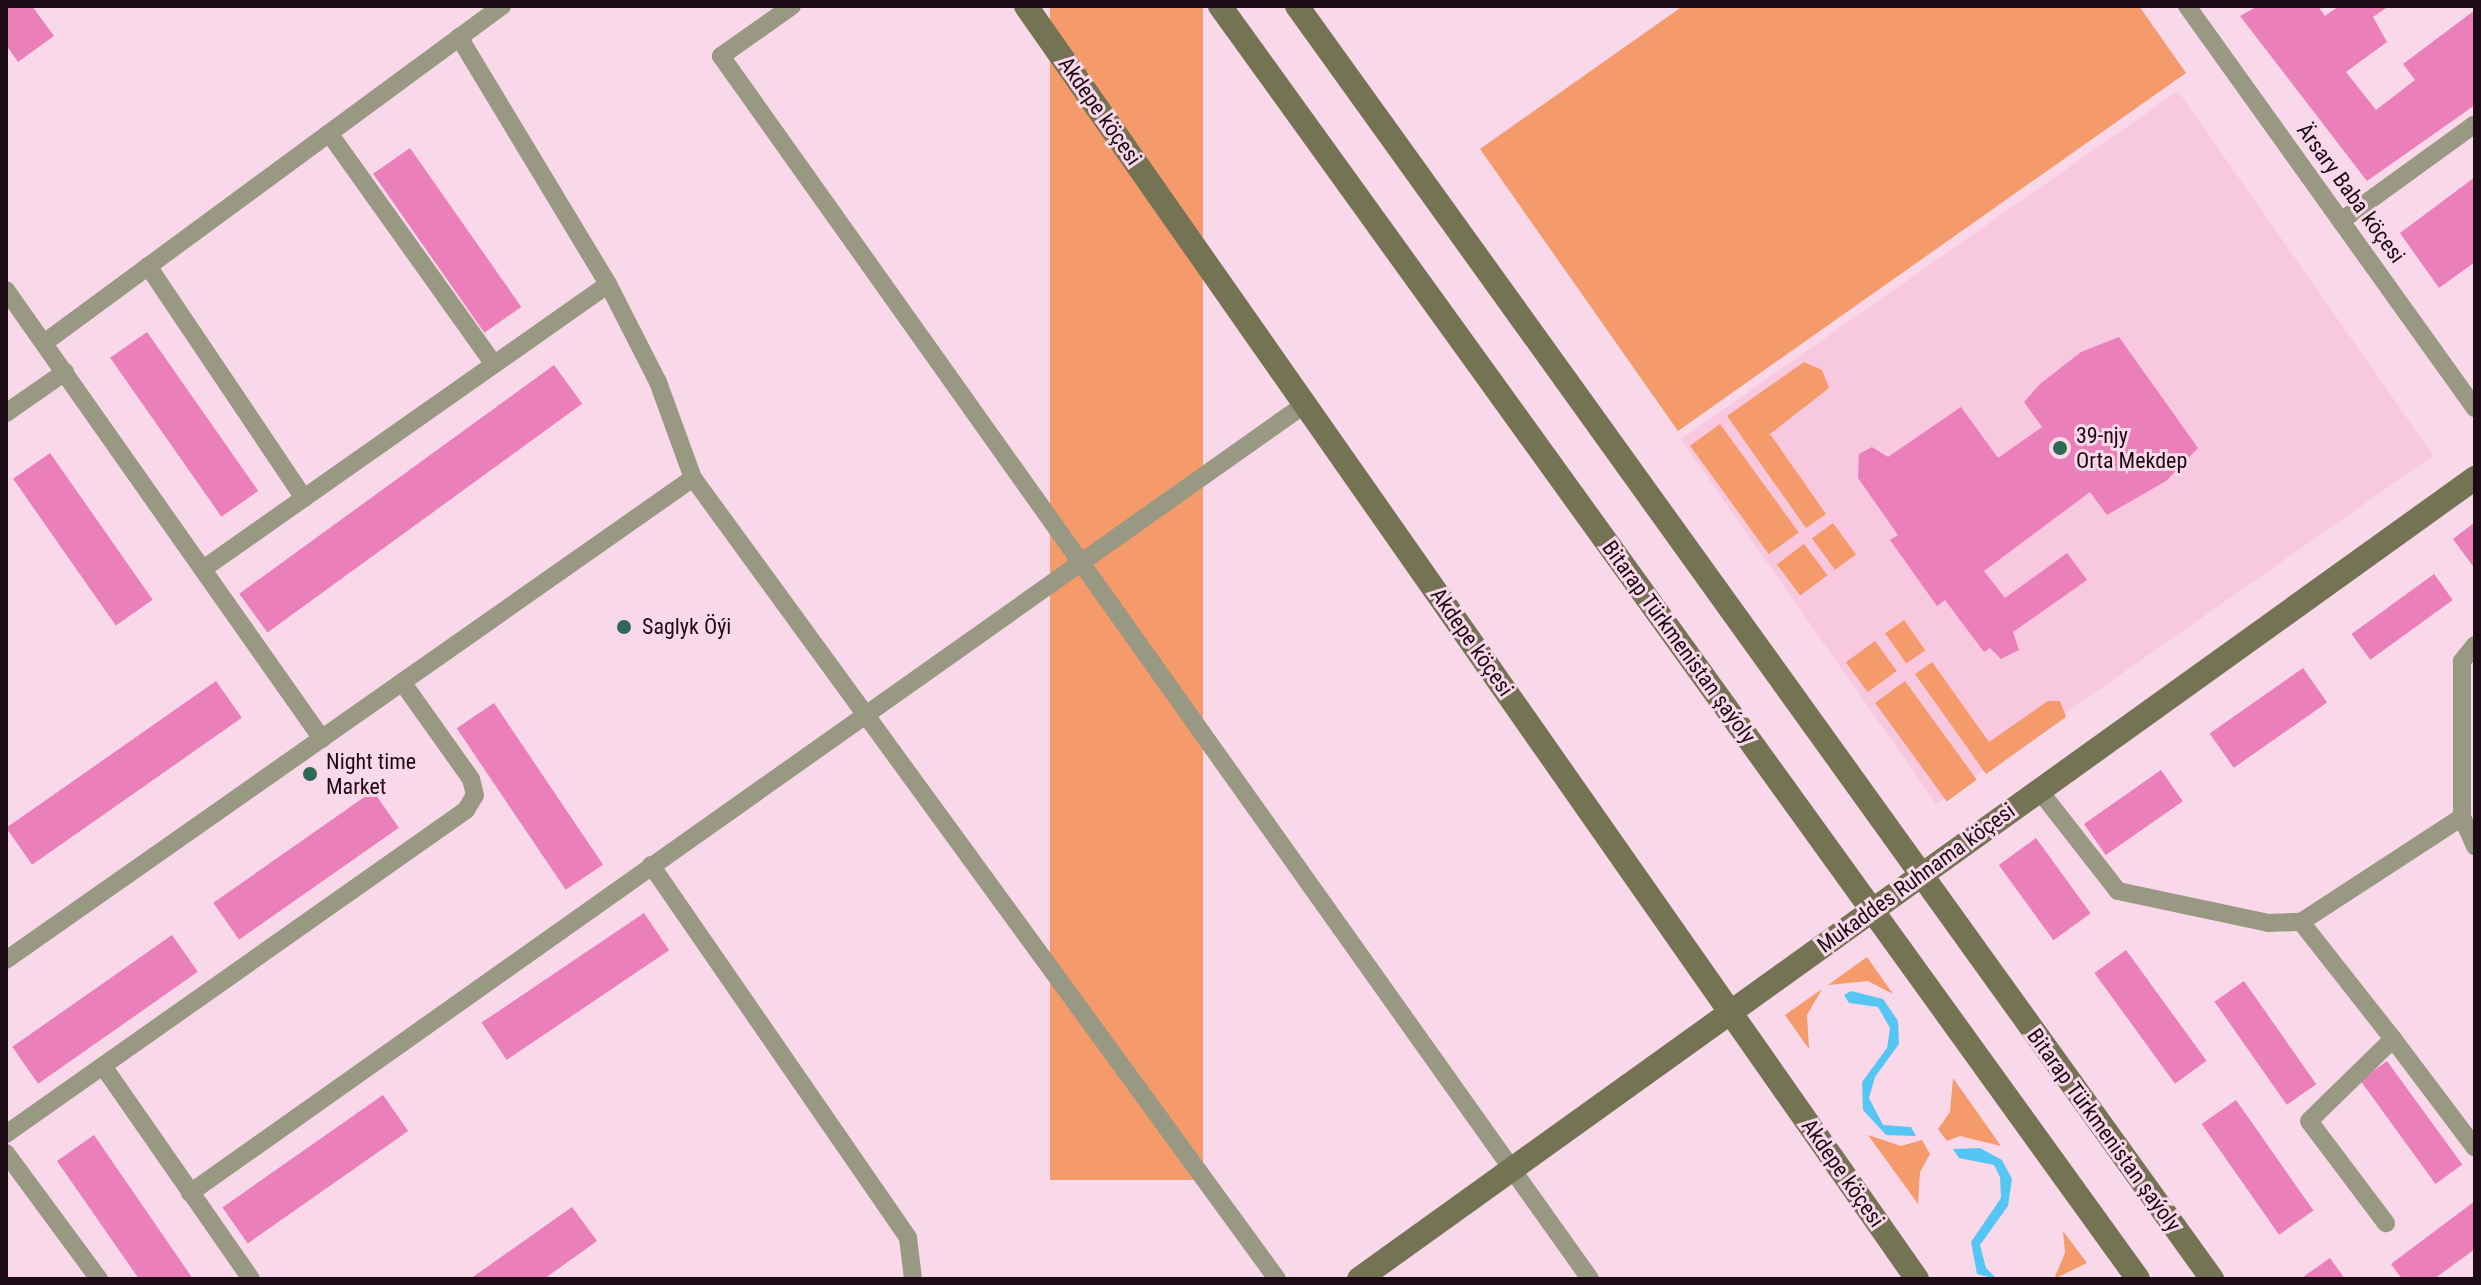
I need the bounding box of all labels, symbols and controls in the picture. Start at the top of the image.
street label: Akdepe köçesi [1053,52,1147,170]
street label: Ärsary Baba köçesi [2291,118,2411,268]
place label: 39-njy Orta Mekdep [2076,422,2187,474]
marker: 39-njy Orta Mekdep [2051,439,2069,457]
street label: Bitarap Türkmenistan şaýoly [1596,535,1762,749]
street label: Akdepe köçesi [1425,583,1519,701]
place label: Saglyk Öýi [642,614,731,640]
marker: Saglyk Öýi [613,616,635,638]
place label: Night time Market [326,748,416,800]
marker: Night time Market [301,765,319,783]
street label: Mukaddes Ruhnama köçesi [1812,797,2020,959]
street label: Bitarap Türkmenistan şaýoly [2021,1023,2187,1237]
street label: Akdepe köçesi [1796,1114,1890,1232]

